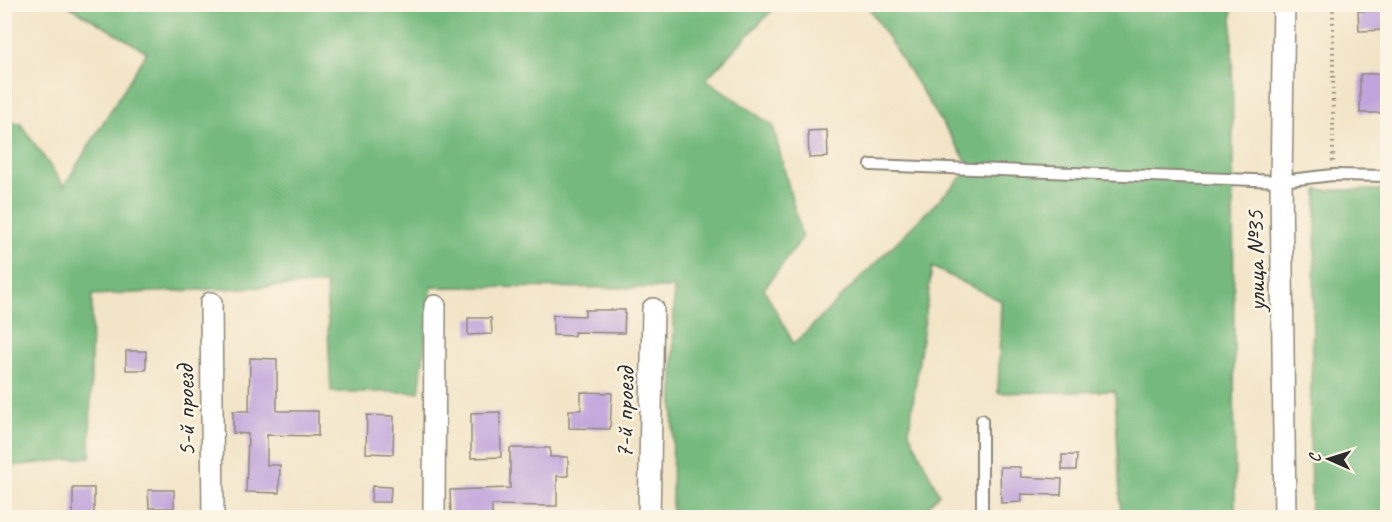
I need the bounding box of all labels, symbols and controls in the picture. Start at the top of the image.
street label: улица №35 [1238,209,1273,314]
street label: 5-й проезд [168,362,203,457]
street label: 7-й проезд [607,364,642,459]
north arrow [1299,429,1359,489]
text: С [1305,452,1325,463]

